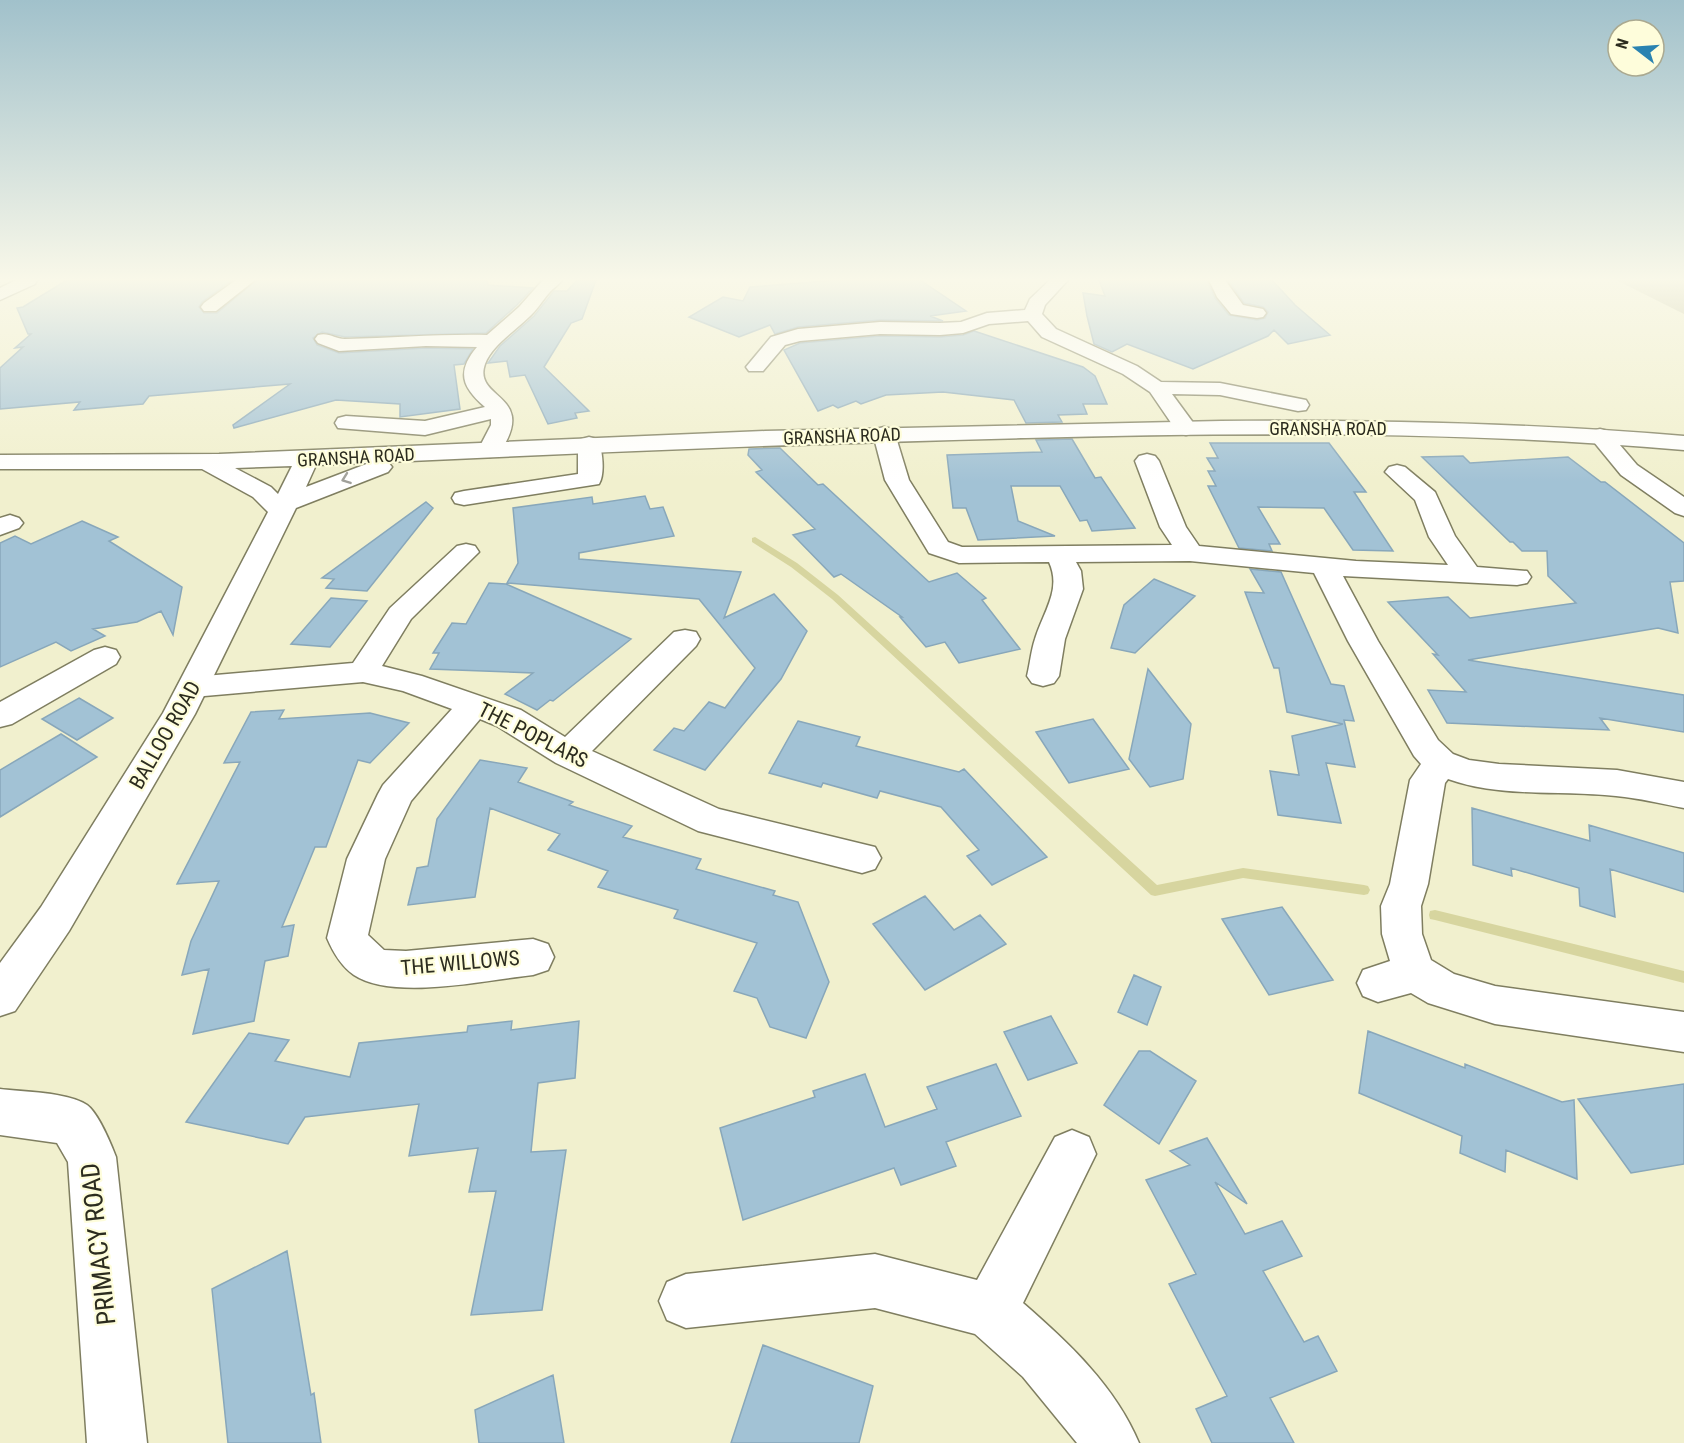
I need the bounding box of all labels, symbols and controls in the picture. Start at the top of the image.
north arrow [1606,18,1666,78]
text: N [1612,36,1633,51]
street label: GRANSHA ROAD [1269,418,1387,439]
street label: GRANSHA ROAD [783,423,901,449]
street label: GRANSHA ROAD [297,443,415,471]
one-way arrow [341,472,352,484]
street label: BALLOO ROAD [124,677,206,793]
street label: THE POPLARS [474,697,592,773]
street label: THE WILLOWS [400,946,521,980]
street label: PRIMACY ROAD [75,1161,121,1327]

